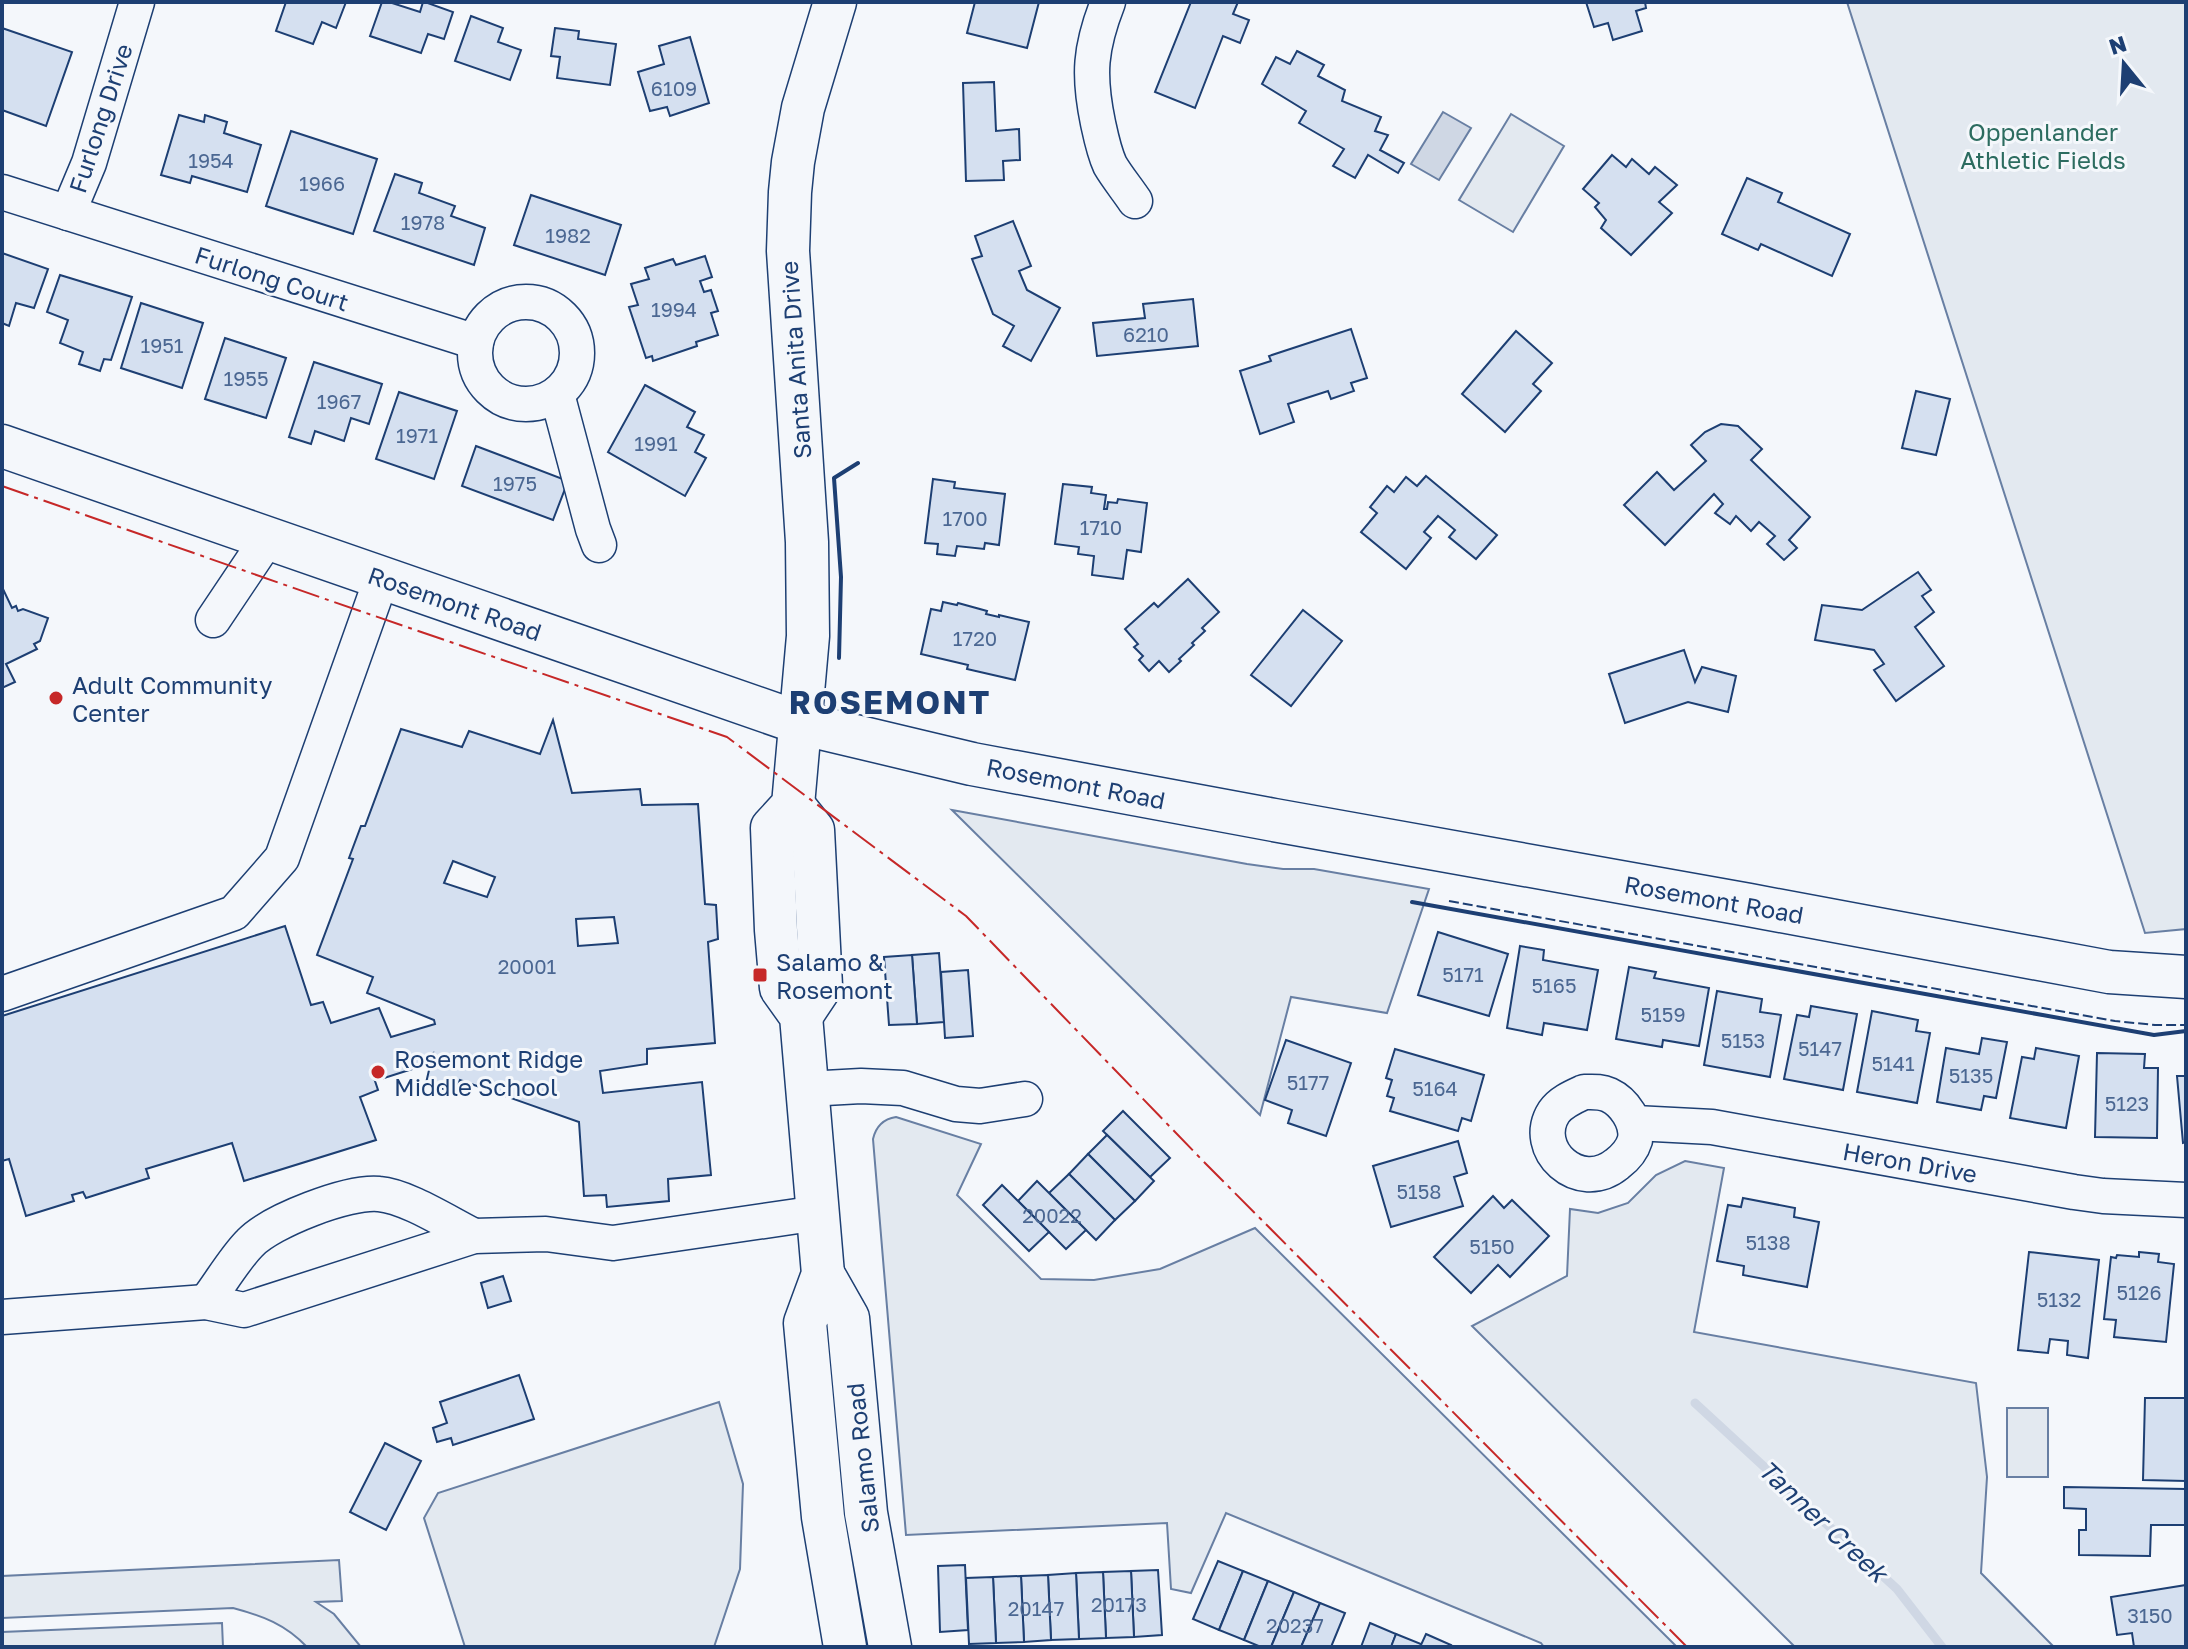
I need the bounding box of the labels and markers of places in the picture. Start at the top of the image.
place label: Adult Community Center [72,670,272,727]
marker: Adult Community Center [47,689,65,707]
place label: Salamo & Rosemont [776,947,893,1004]
marker: Salamo & Rosemont [751,966,769,984]
place label: Rosemont Ridge Middle School [394,1044,583,1101]
marker: Rosemont Ridge Middle School [369,1063,387,1081]

